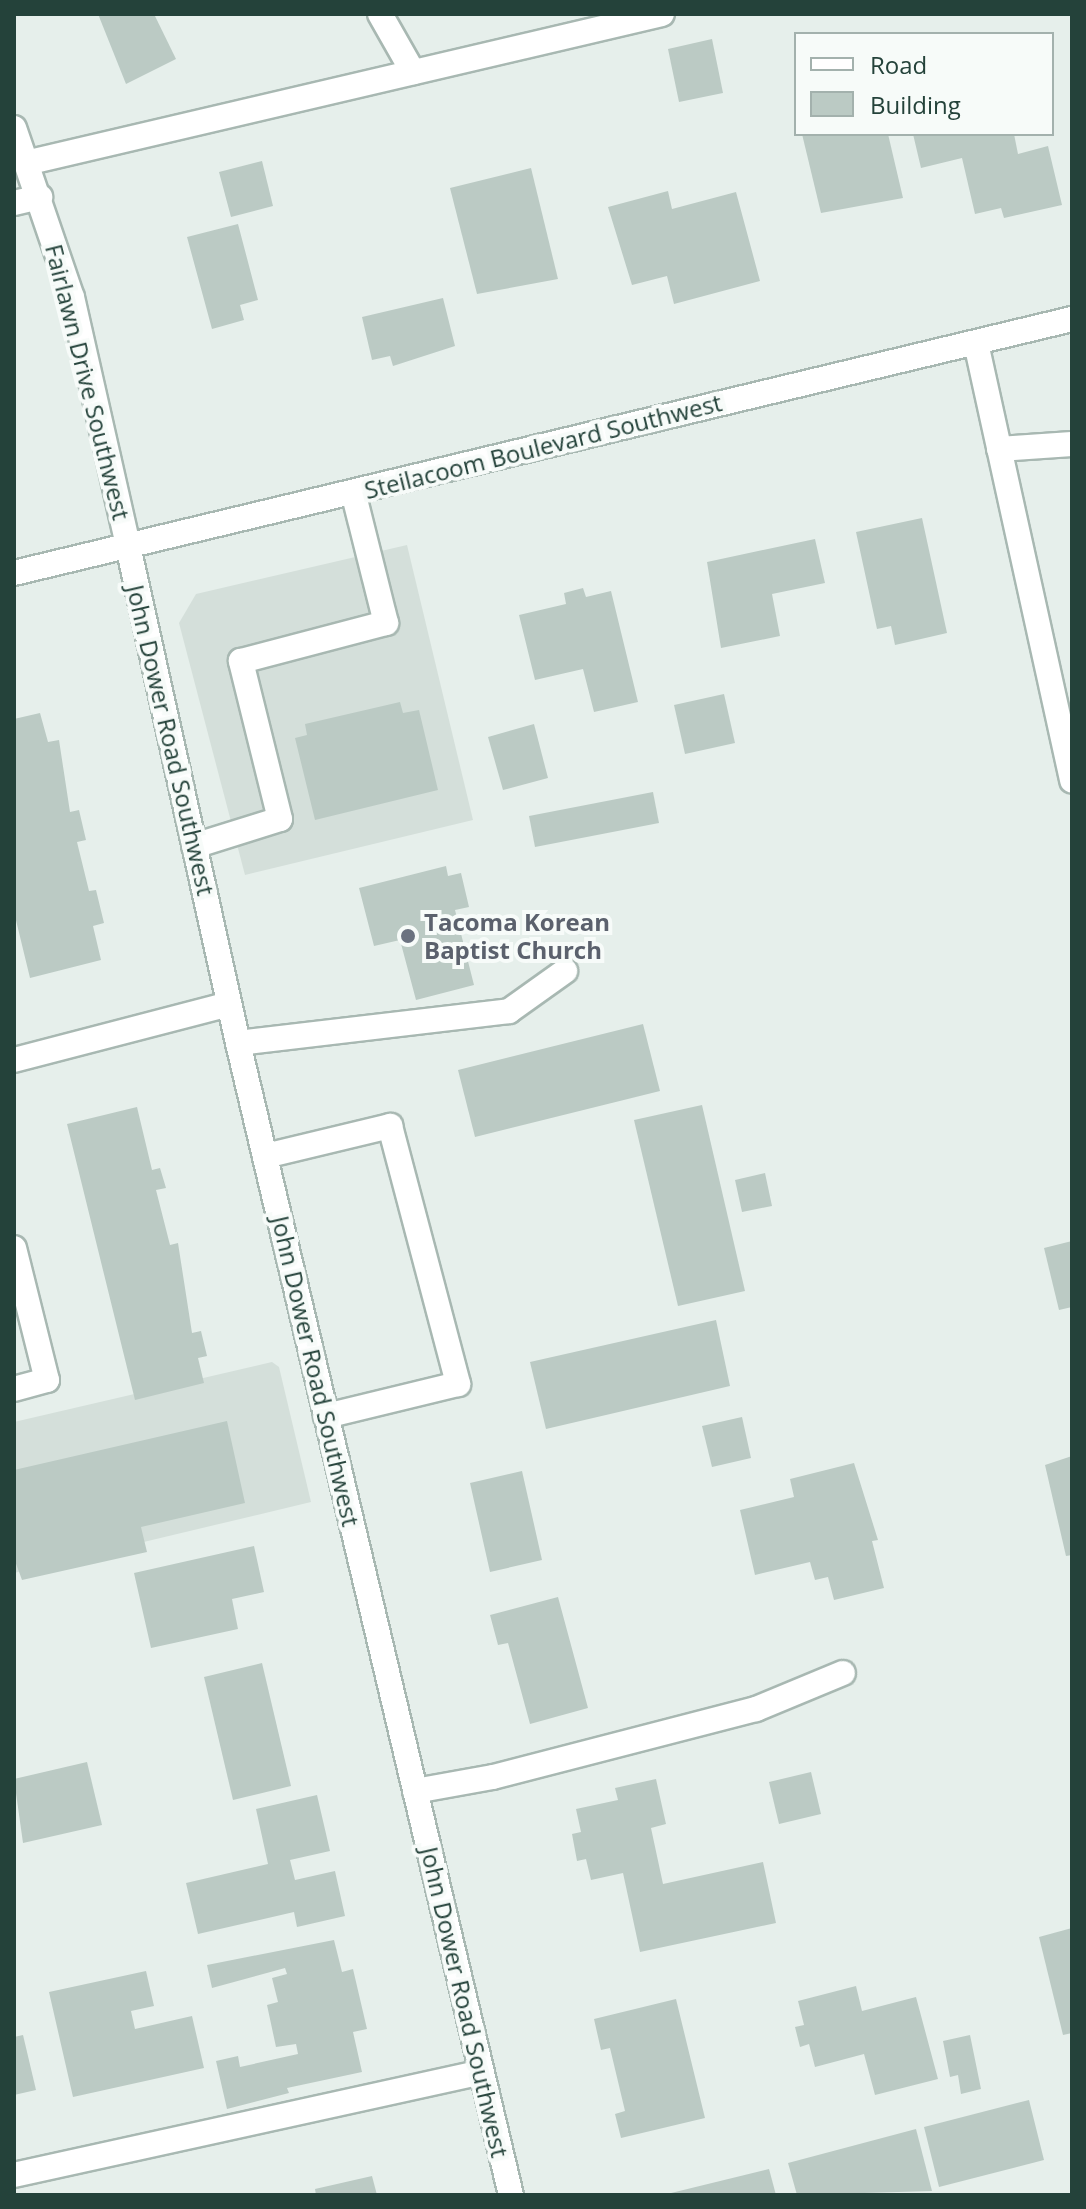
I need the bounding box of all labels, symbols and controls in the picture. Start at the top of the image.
legend [794,32,1054,136]
text: Road [870,48,927,81]
text: Building [870,88,961,121]
street label: Fairlawn Drive Southwest [40,241,136,523]
street label: Steilacoom Boulevard Southwest [361,388,725,504]
street label: John Dower Road Southwest [121,582,221,898]
place label: Tacoma Korean Baptist Church [424,908,610,964]
marker: Tacoma Korean Baptist Church [399,927,417,945]
street label: John Dower Road Southwest [266,1213,366,1529]
street label: John Dower Road Southwest [415,1844,515,2160]

